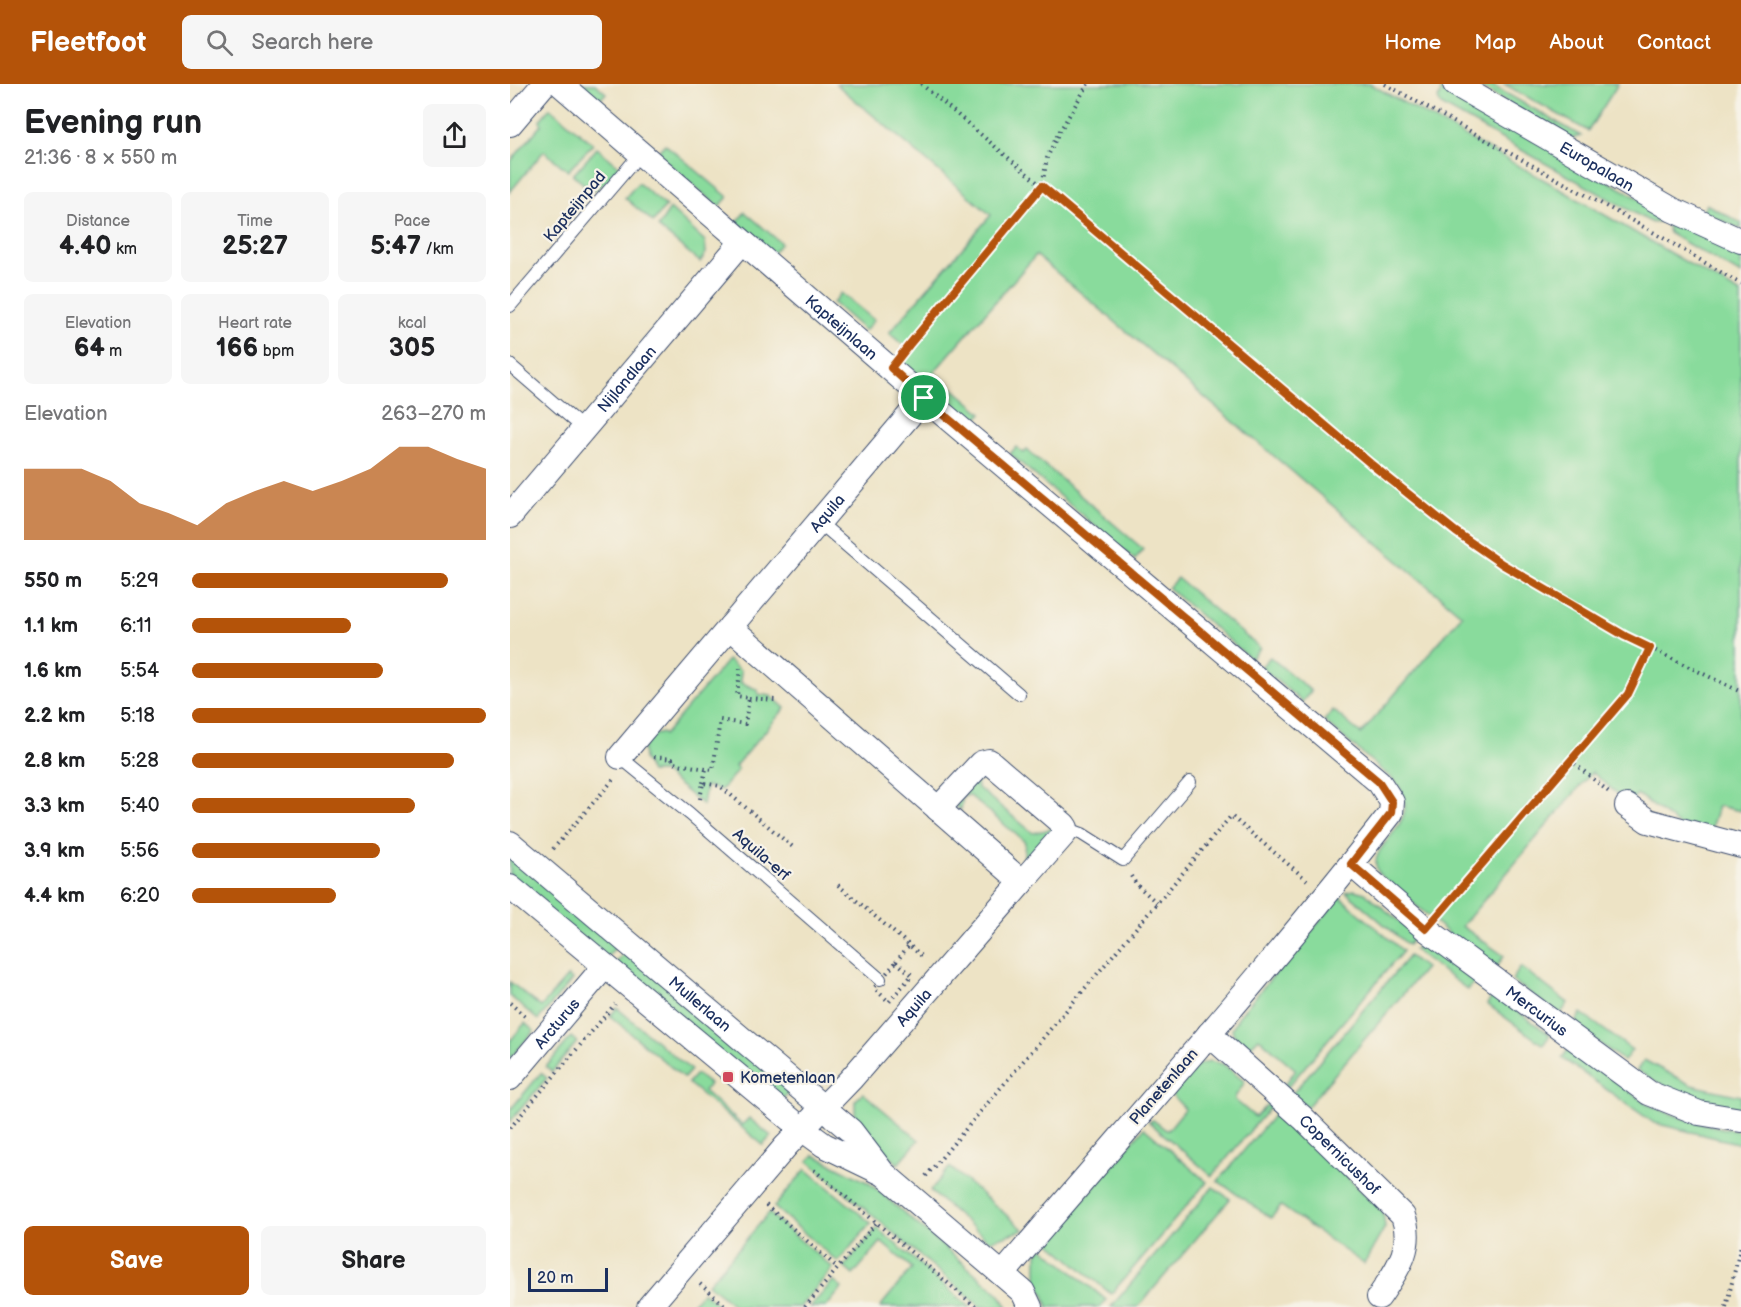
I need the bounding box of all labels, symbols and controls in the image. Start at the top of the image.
search box [182,15,602,69]
text: Fleetfoot [30,26,146,59]
icon: search [203,26,236,59]
text: Search here [251,29,373,56]
text: Home [1384,30,1441,55]
text: Map [1474,30,1516,55]
text: About [1549,30,1604,55]
text: Contact [1637,30,1711,55]
text: Evening run [24,103,202,143]
button: share [423,104,486,167]
street label: Europalaan [1556,138,1637,196]
text: 21:36 · 8 × 550 m [24,146,177,170]
street label: Kapteijnpad [540,168,610,246]
text: Distance [66,212,130,231]
text: Time [237,212,273,231]
text: Pace [394,212,430,231]
text: 4.40 [59,231,112,262]
text: 25:27 [222,231,288,262]
text: 5:47 [370,231,421,262]
text: km [112,240,137,259]
text: /km [421,240,454,259]
street label: Kapteijnlaan [801,292,881,365]
text: Elevation [65,314,131,333]
text: Heart rate [218,314,292,333]
text: kcal [398,314,426,333]
text: 64 [74,333,105,364]
text: 166 [216,333,258,364]
text: 305 [389,333,435,364]
text: m [105,342,122,361]
text: bpm [258,342,294,361]
street label: Nijlandlaan [594,343,661,417]
pin [898,372,949,423]
icon: arrive [907,381,940,414]
text: Elevation [24,402,107,426]
text: 263–270 m [381,402,486,426]
street label: Aquila [806,491,849,537]
text: 550 m [24,569,82,593]
text: 5:29 [120,569,159,593]
text: 1.1 km [24,614,78,638]
text: 6:11 [120,614,152,638]
text: 1.6 km [24,659,82,683]
text: 5:54 [120,659,159,683]
text: 2.2 km [24,704,85,728]
text: 5:18 [120,704,155,728]
text: 2.8 km [24,749,85,773]
text: 5:28 [120,749,159,773]
text: 3.3 km [24,794,85,818]
text: 5:40 [120,794,159,818]
street label: Aquila-erf [728,825,794,885]
text: 3.9 km [24,839,85,863]
text: 5:56 [120,839,159,863]
text: 4.4 km [24,884,85,908]
text: 6:20 [120,884,160,908]
street label: Mullerlaan [664,973,734,1036]
street label: Mercurius [1501,983,1571,1041]
street label: Aquila [893,985,936,1031]
street label: Arcturus [531,995,584,1053]
street label: Planetenlaan [1126,1045,1202,1129]
place label: Kometenlaan [740,1069,836,1088]
marker: Kometenlaan [721,1070,735,1084]
street label: Copernicushof [1295,1112,1384,1199]
button: Save [24,1226,249,1295]
button: Share [261,1226,486,1295]
scale bar [528,1265,608,1292]
text: 20 m [537,1269,573,1288]

